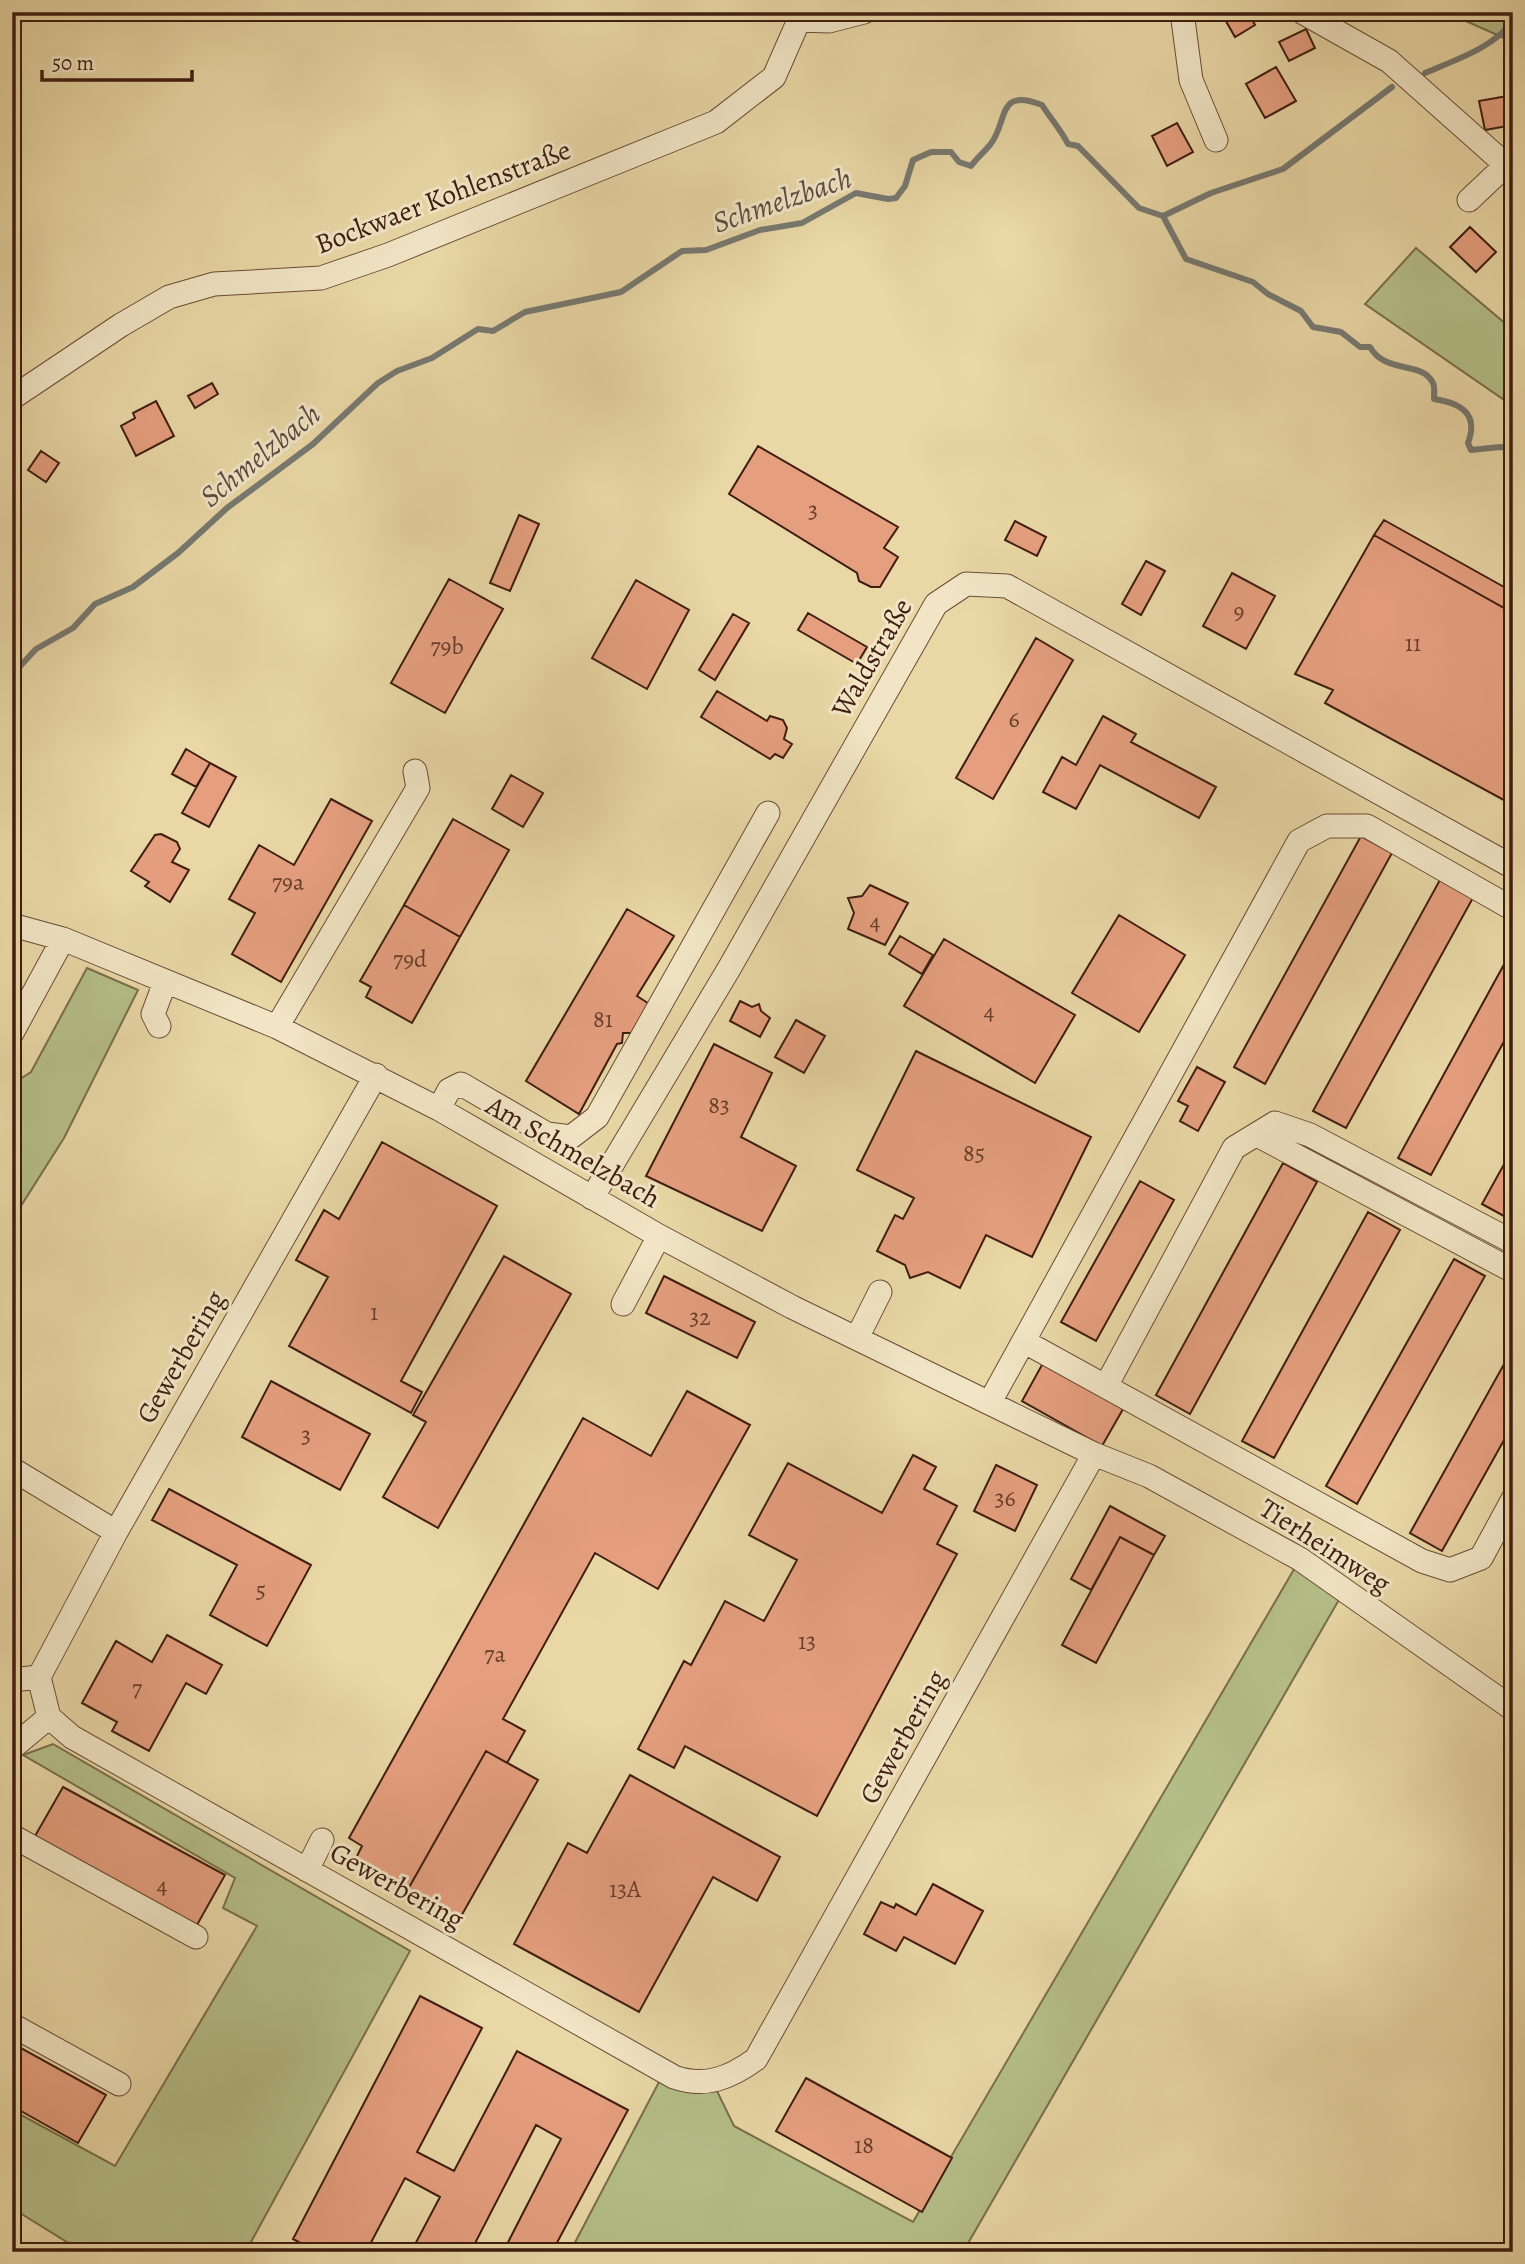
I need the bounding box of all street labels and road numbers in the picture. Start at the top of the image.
street label: Bockwaer Kohlenstraße [310,131,576,263]
street label: Waldstraße [822,591,921,725]
street label: Am Schmelzbach [478,1086,667,1217]
street label: Gewerbering [128,1283,234,1431]
street label: Tierheimweg [1252,1489,1398,1603]
street label: Gewerbering [851,1663,955,1811]
street label: Gewerbering [323,1834,471,1938]

